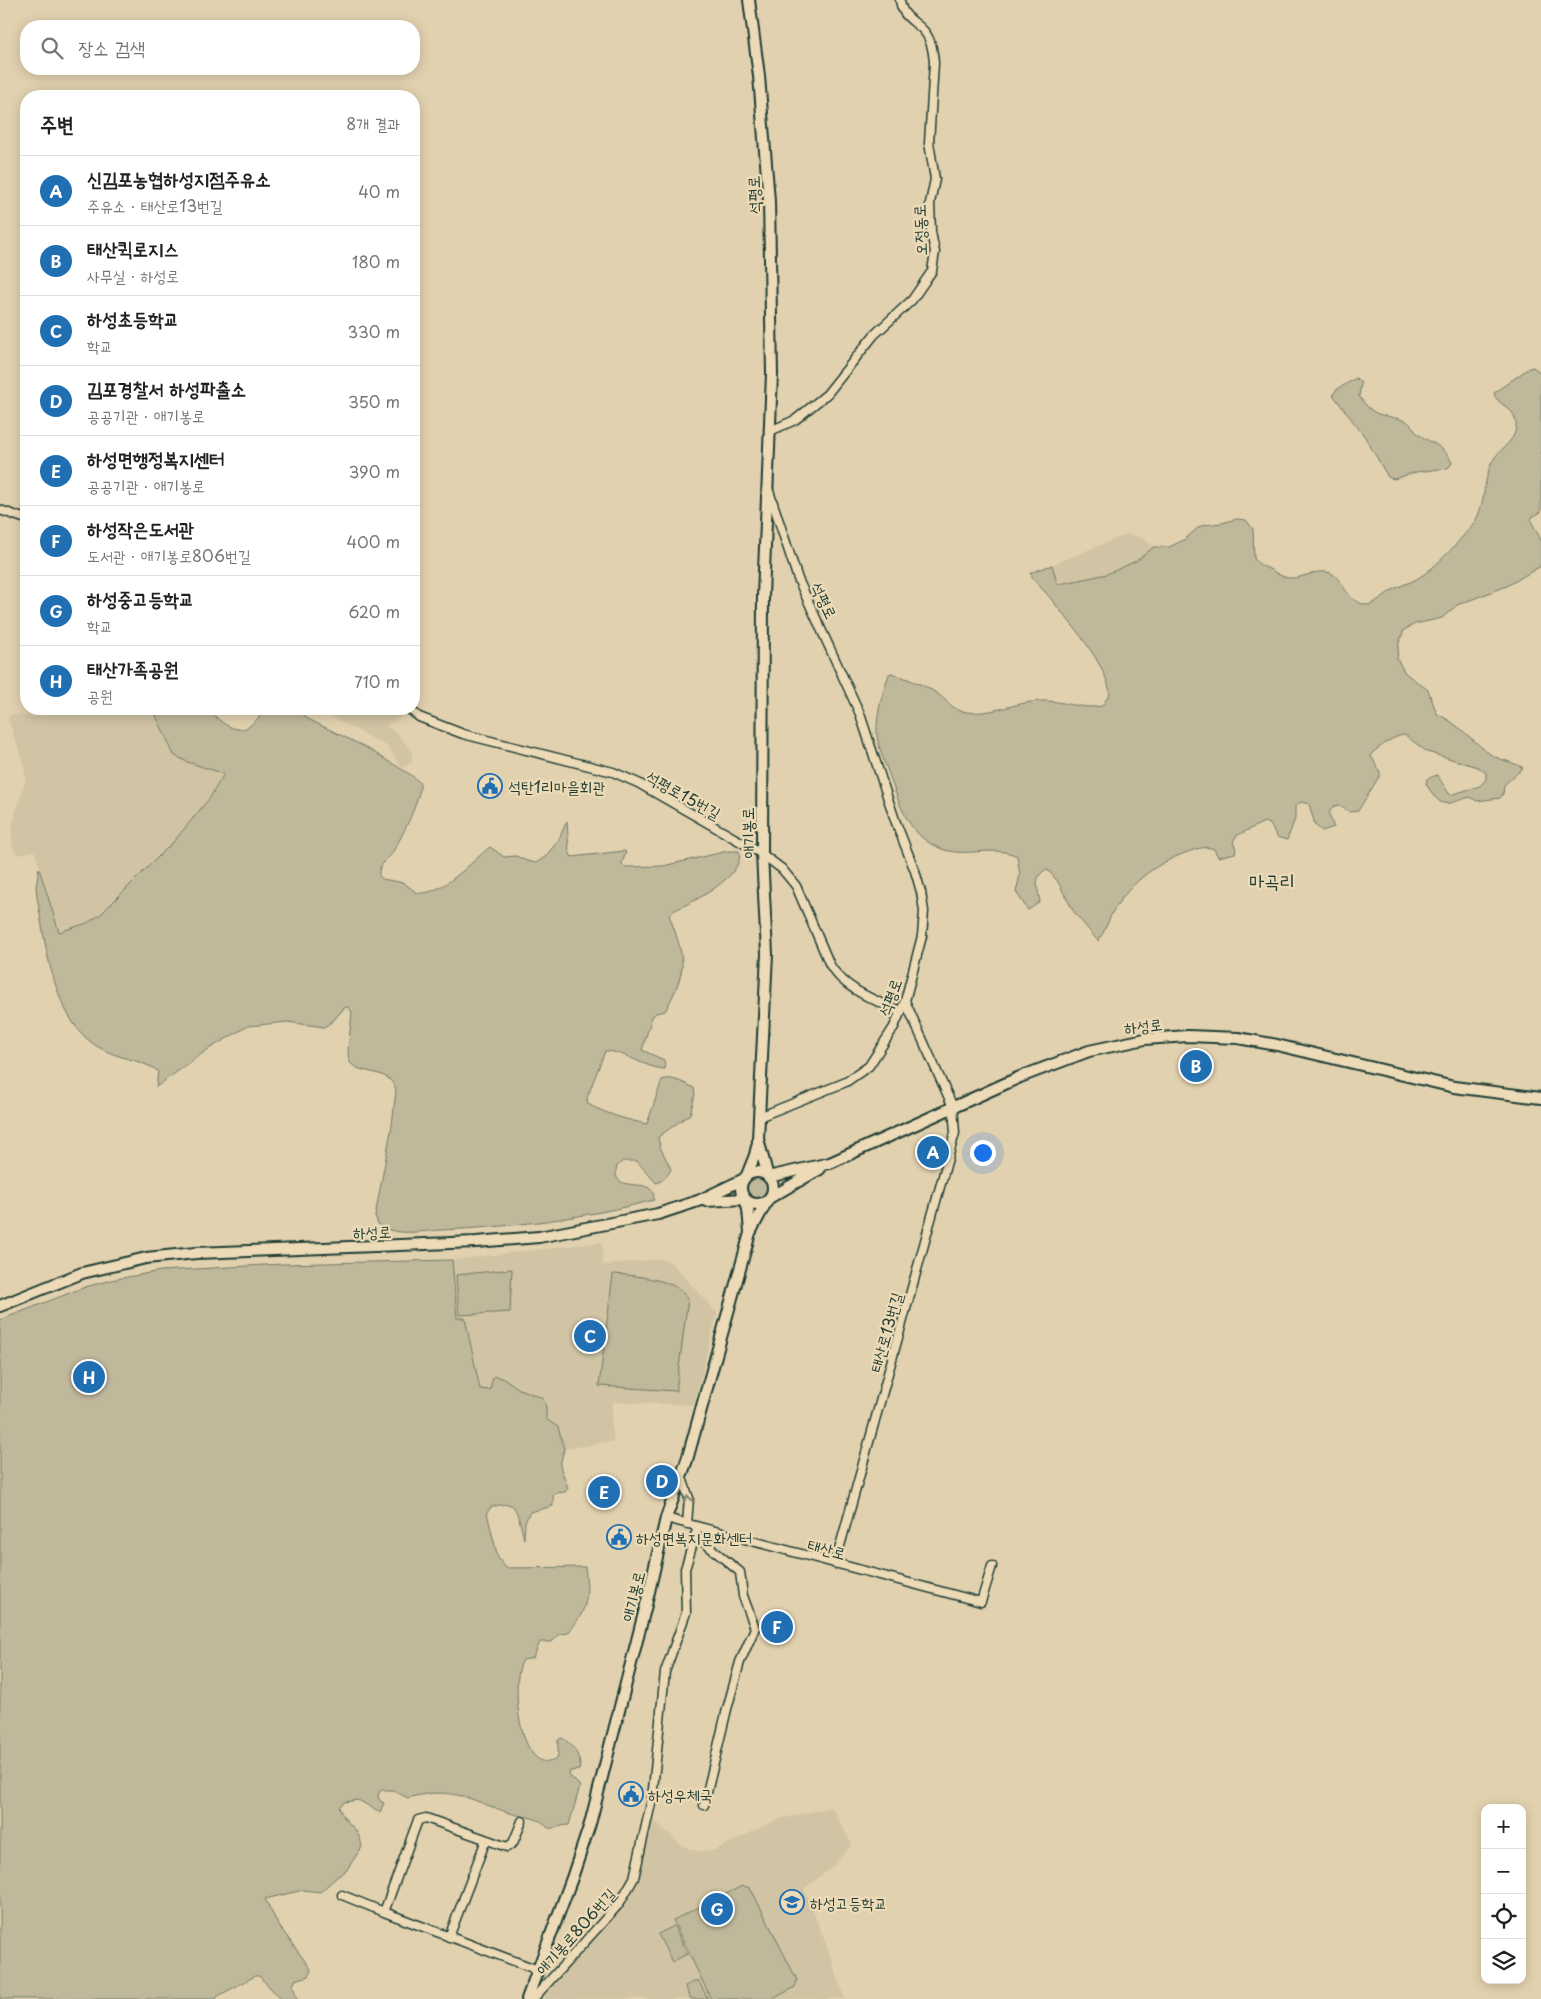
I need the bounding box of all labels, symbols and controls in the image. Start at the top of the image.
search box [20,20,420,75]
text: 장소 검색 [78,33,145,61]
icon: search [38,34,66,62]
text: 주변 [40,107,74,139]
text: 8개 결과 [346,111,400,135]
text: 신김포농협하성지점주유소 [87,164,270,192]
street label: 석평로 [740,175,766,215]
text: A [50,179,62,203]
text: 40 m [358,179,400,203]
text: 주유소 · 태산로13번길 [87,193,223,217]
street label: 오정동로 [906,204,932,256]
text: 태산퀵로지스 [87,234,179,262]
text: B [51,249,61,273]
text: 180 m [352,249,400,273]
text: 사무실 · 하성로 [87,263,179,287]
text: 하성초등학교 [87,304,179,332]
text: C [50,319,62,343]
text: 330 m [347,319,400,343]
text: 학교 [87,333,113,357]
text: 김포경찰서 하성파출소 [87,374,246,402]
text: D [50,389,62,413]
text: 350 m [348,389,400,413]
text: 공공기관 · 애기봉로 [87,403,205,427]
text: 하성면행정복지센터 [87,444,225,472]
text: E [51,459,61,483]
text: 390 m [349,459,400,483]
text: 공공기관 · 애기봉로 [87,473,205,497]
text: 하성작은도서관 [87,514,194,542]
text: F [51,529,61,553]
text: 400 m [347,529,400,553]
text: 도서관 · 애기봉로806번길 [87,543,251,567]
street label: 석평로 [806,577,844,623]
text: 하성중고등학교 [87,584,194,612]
text: G [49,599,63,623]
text: 620 m [348,599,400,623]
text: 학교 [87,613,113,637]
text: 태산가족공원 [87,654,179,682]
text: H [50,669,62,693]
text: 710 m [354,669,400,693]
text: 공원 [87,683,113,707]
street label: 석평로15번길 [642,764,726,824]
public building icon: 석탄1리마을회관 [477,773,503,799]
place label: 석탄1리마을회관 [508,774,605,798]
street label: 애기봉로 [735,807,759,859]
district label: 마곡리 [1249,866,1295,894]
street label: 석평로 [871,975,907,1019]
street label: 하성로 [1122,1011,1164,1039]
pin: B [1180,1047,1212,1085]
pin: A [917,1133,949,1171]
your location [970,1140,996,1166]
street label: 하성로 [352,1218,392,1244]
street label: 태산로13번길 [862,1289,908,1375]
pin: C [574,1317,606,1355]
pin: H [73,1358,105,1396]
pin: D [646,1462,678,1500]
pin: E [588,1473,620,1511]
one-way arrow [683,1495,694,1503]
public building icon: 하성면복지문화센터 [606,1524,632,1550]
place label: 하성면복지문화센터 [636,1525,752,1549]
street label: 태산로 [805,1531,849,1565]
street label: 애기봉로 [614,1568,650,1624]
pin: F [761,1608,793,1646]
public building icon: 하성우체국 [618,1781,644,1807]
place label: 하성우체국 [648,1782,713,1806]
map controls [1481,1804,1526,1984]
button: + [1481,1804,1526,1849]
button: − [1481,1849,1526,1894]
street label: 애기봉로806번길 [529,1882,621,1980]
school or university icon: 하성고등학교 [779,1889,805,1915]
pin: G [701,1890,733,1928]
place label: 하성고등학교 [810,1890,887,1914]
button: locate [1481,1894,1526,1939]
button: layers [1481,1939,1526,1984]

